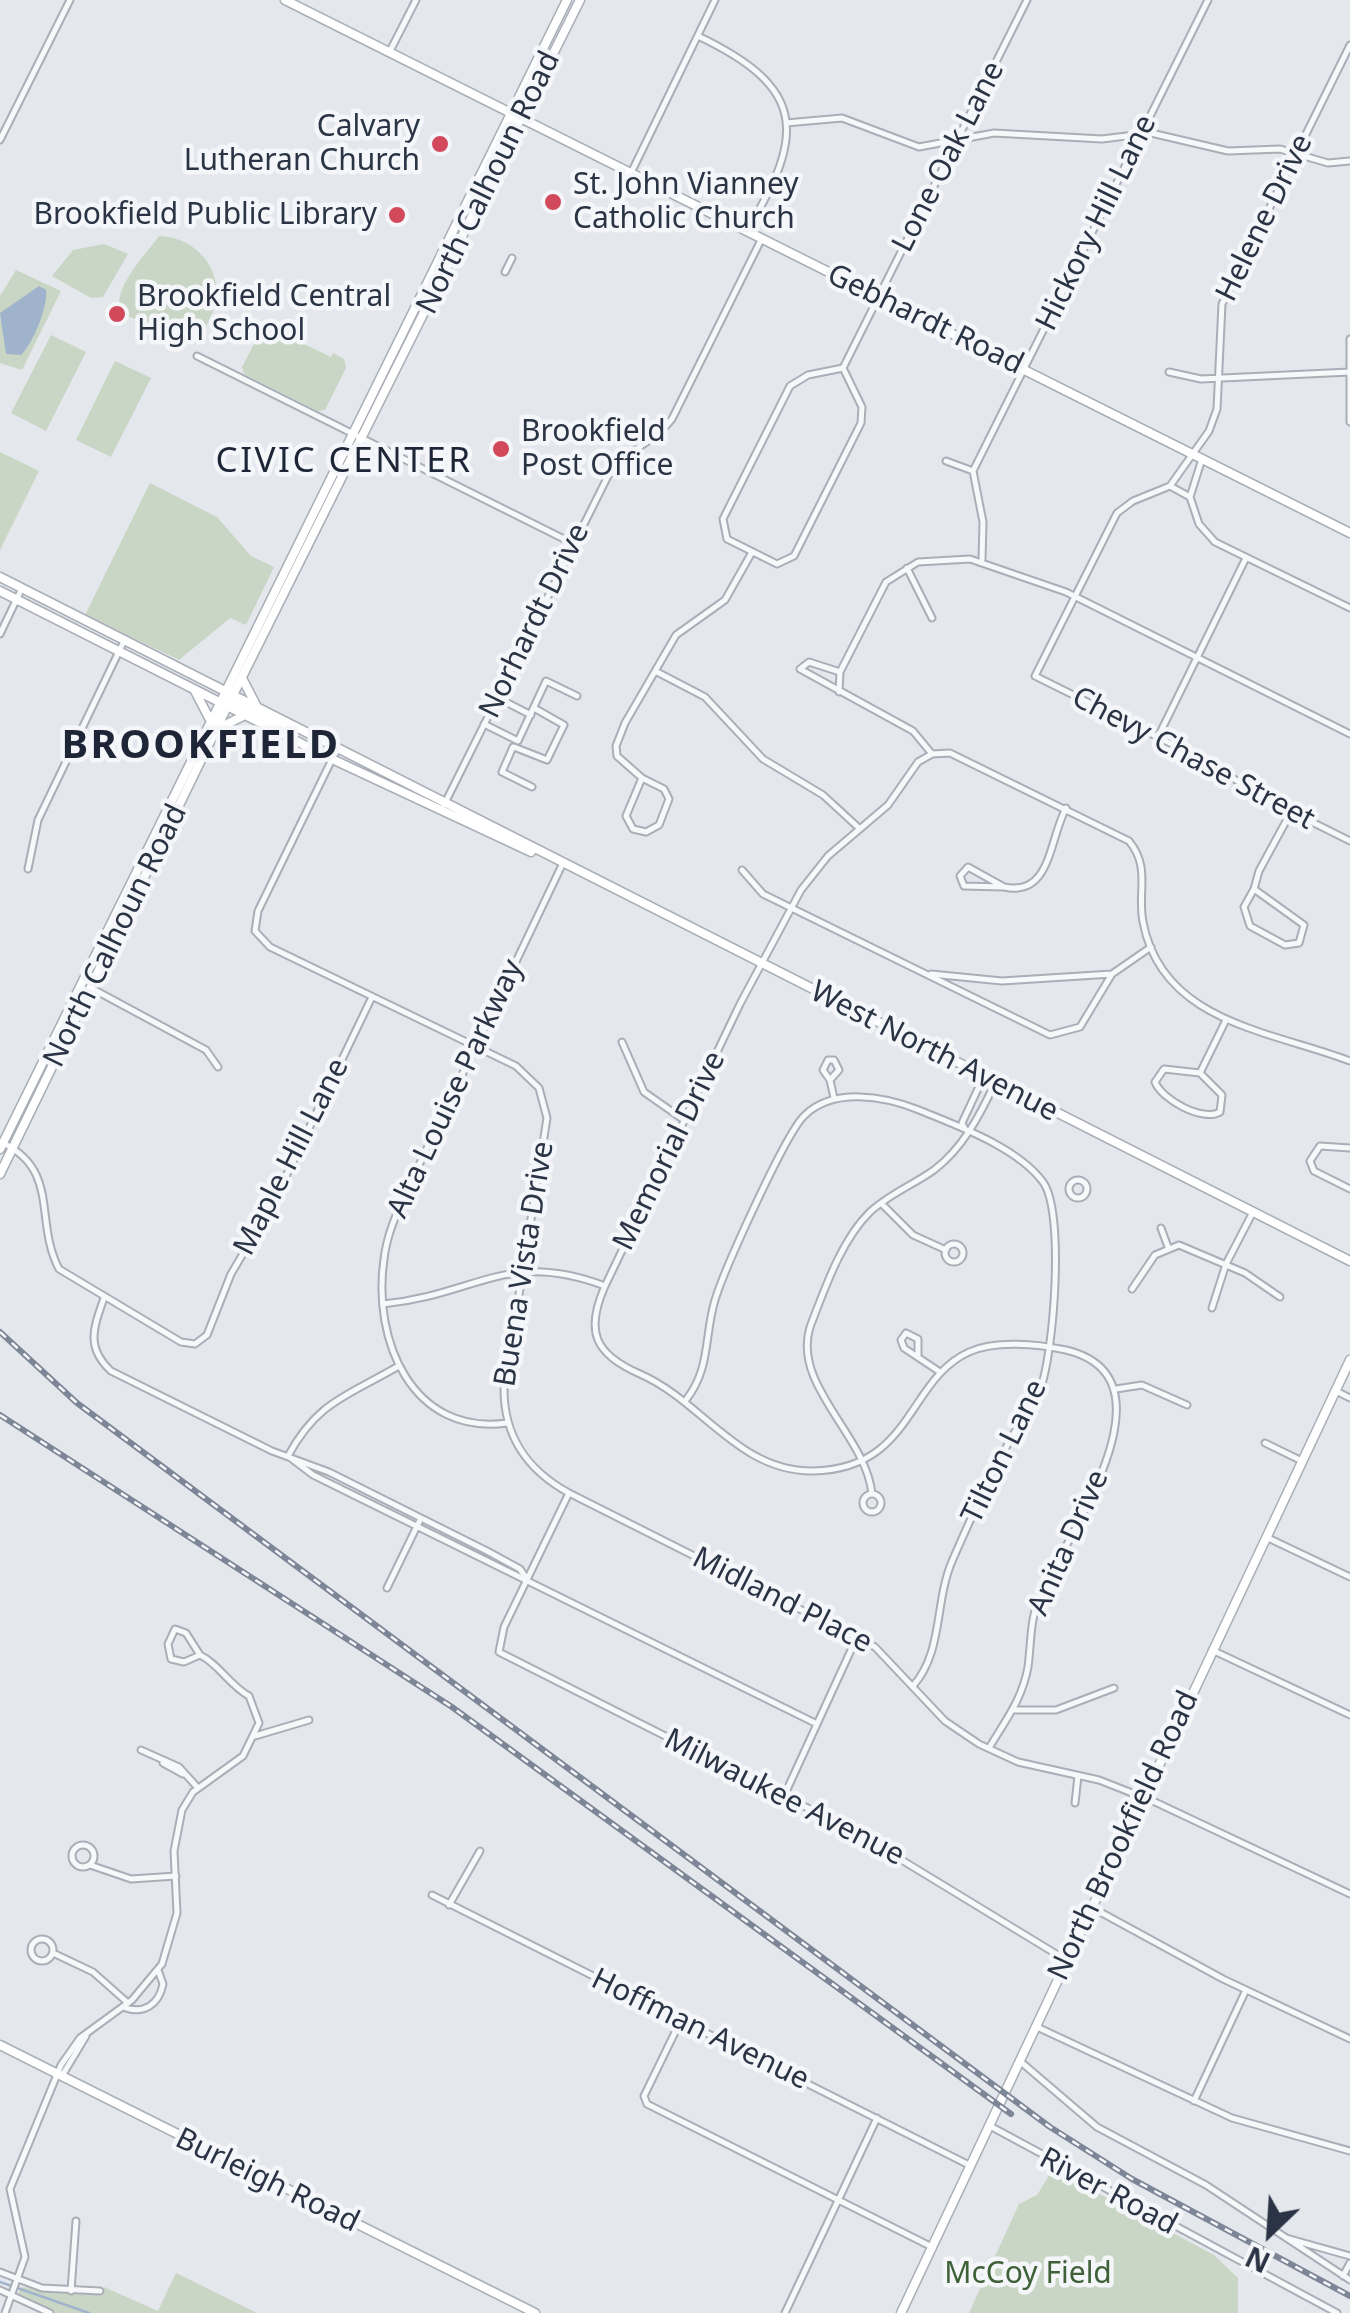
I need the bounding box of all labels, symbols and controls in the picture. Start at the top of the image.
street label: North Calhoun Road [410,46,568,320]
street label: Lone Oak Lane [885,56,1013,258]
place label: Calvary Lutheran Church [184,109,420,180]
street label: Hickory Hill Lane [1029,109,1165,337]
street label: Helene Drive [1209,129,1321,307]
marker: Calvary Lutheran Church [429,133,451,155]
place label: St. John Vianney Catholic Church [573,167,799,238]
marker: St. John Vianney Catholic Church [542,191,564,213]
place label: Brookfield Public Library [33,197,377,233]
marker: Brookfield Public Library [386,204,408,226]
street label: Gebhardt Road [821,257,1029,383]
place label: Brookfield Central High School [137,279,391,350]
marker: Brookfield Central High School [106,303,128,325]
place label: Brookfield Post Office [521,414,673,484]
marker: Brookfield Post Office [490,438,512,460]
district label: CIVIC CENTER [216,441,472,483]
street label: Norhardt Drive [472,518,598,724]
street label: Chevy Chase Street [1066,680,1320,838]
district label: BROOKFIELD [61,723,341,771]
street label: North Calhoun Road [37,799,195,1073]
street label: Alta Louise Parkway [380,954,532,1224]
street label: West North Avenue [804,974,1064,1130]
street label: Memorial Drive [606,1046,734,1256]
street label: Maple Hill Lane [227,1053,357,1261]
street label: Buena Vista Drive [488,1139,562,1389]
street label: Tilton Lane [955,1374,1055,1530]
street label: Anita Drive [1021,1465,1117,1621]
street label: Midland Place [686,1540,878,1662]
street label: North Brookfield Road [1041,1686,1207,1986]
street label: Milwaukee Avenue [658,1722,910,1874]
street label: Hoffman Avenue [585,1962,815,2098]
street label: Burleigh Road [169,2121,365,2241]
street label: River Road [1033,2141,1183,2243]
north arrow [1220,2183,1320,2283]
text: N [1239,2238,1276,2282]
park label: McCoy Field [944,2256,1112,2292]

